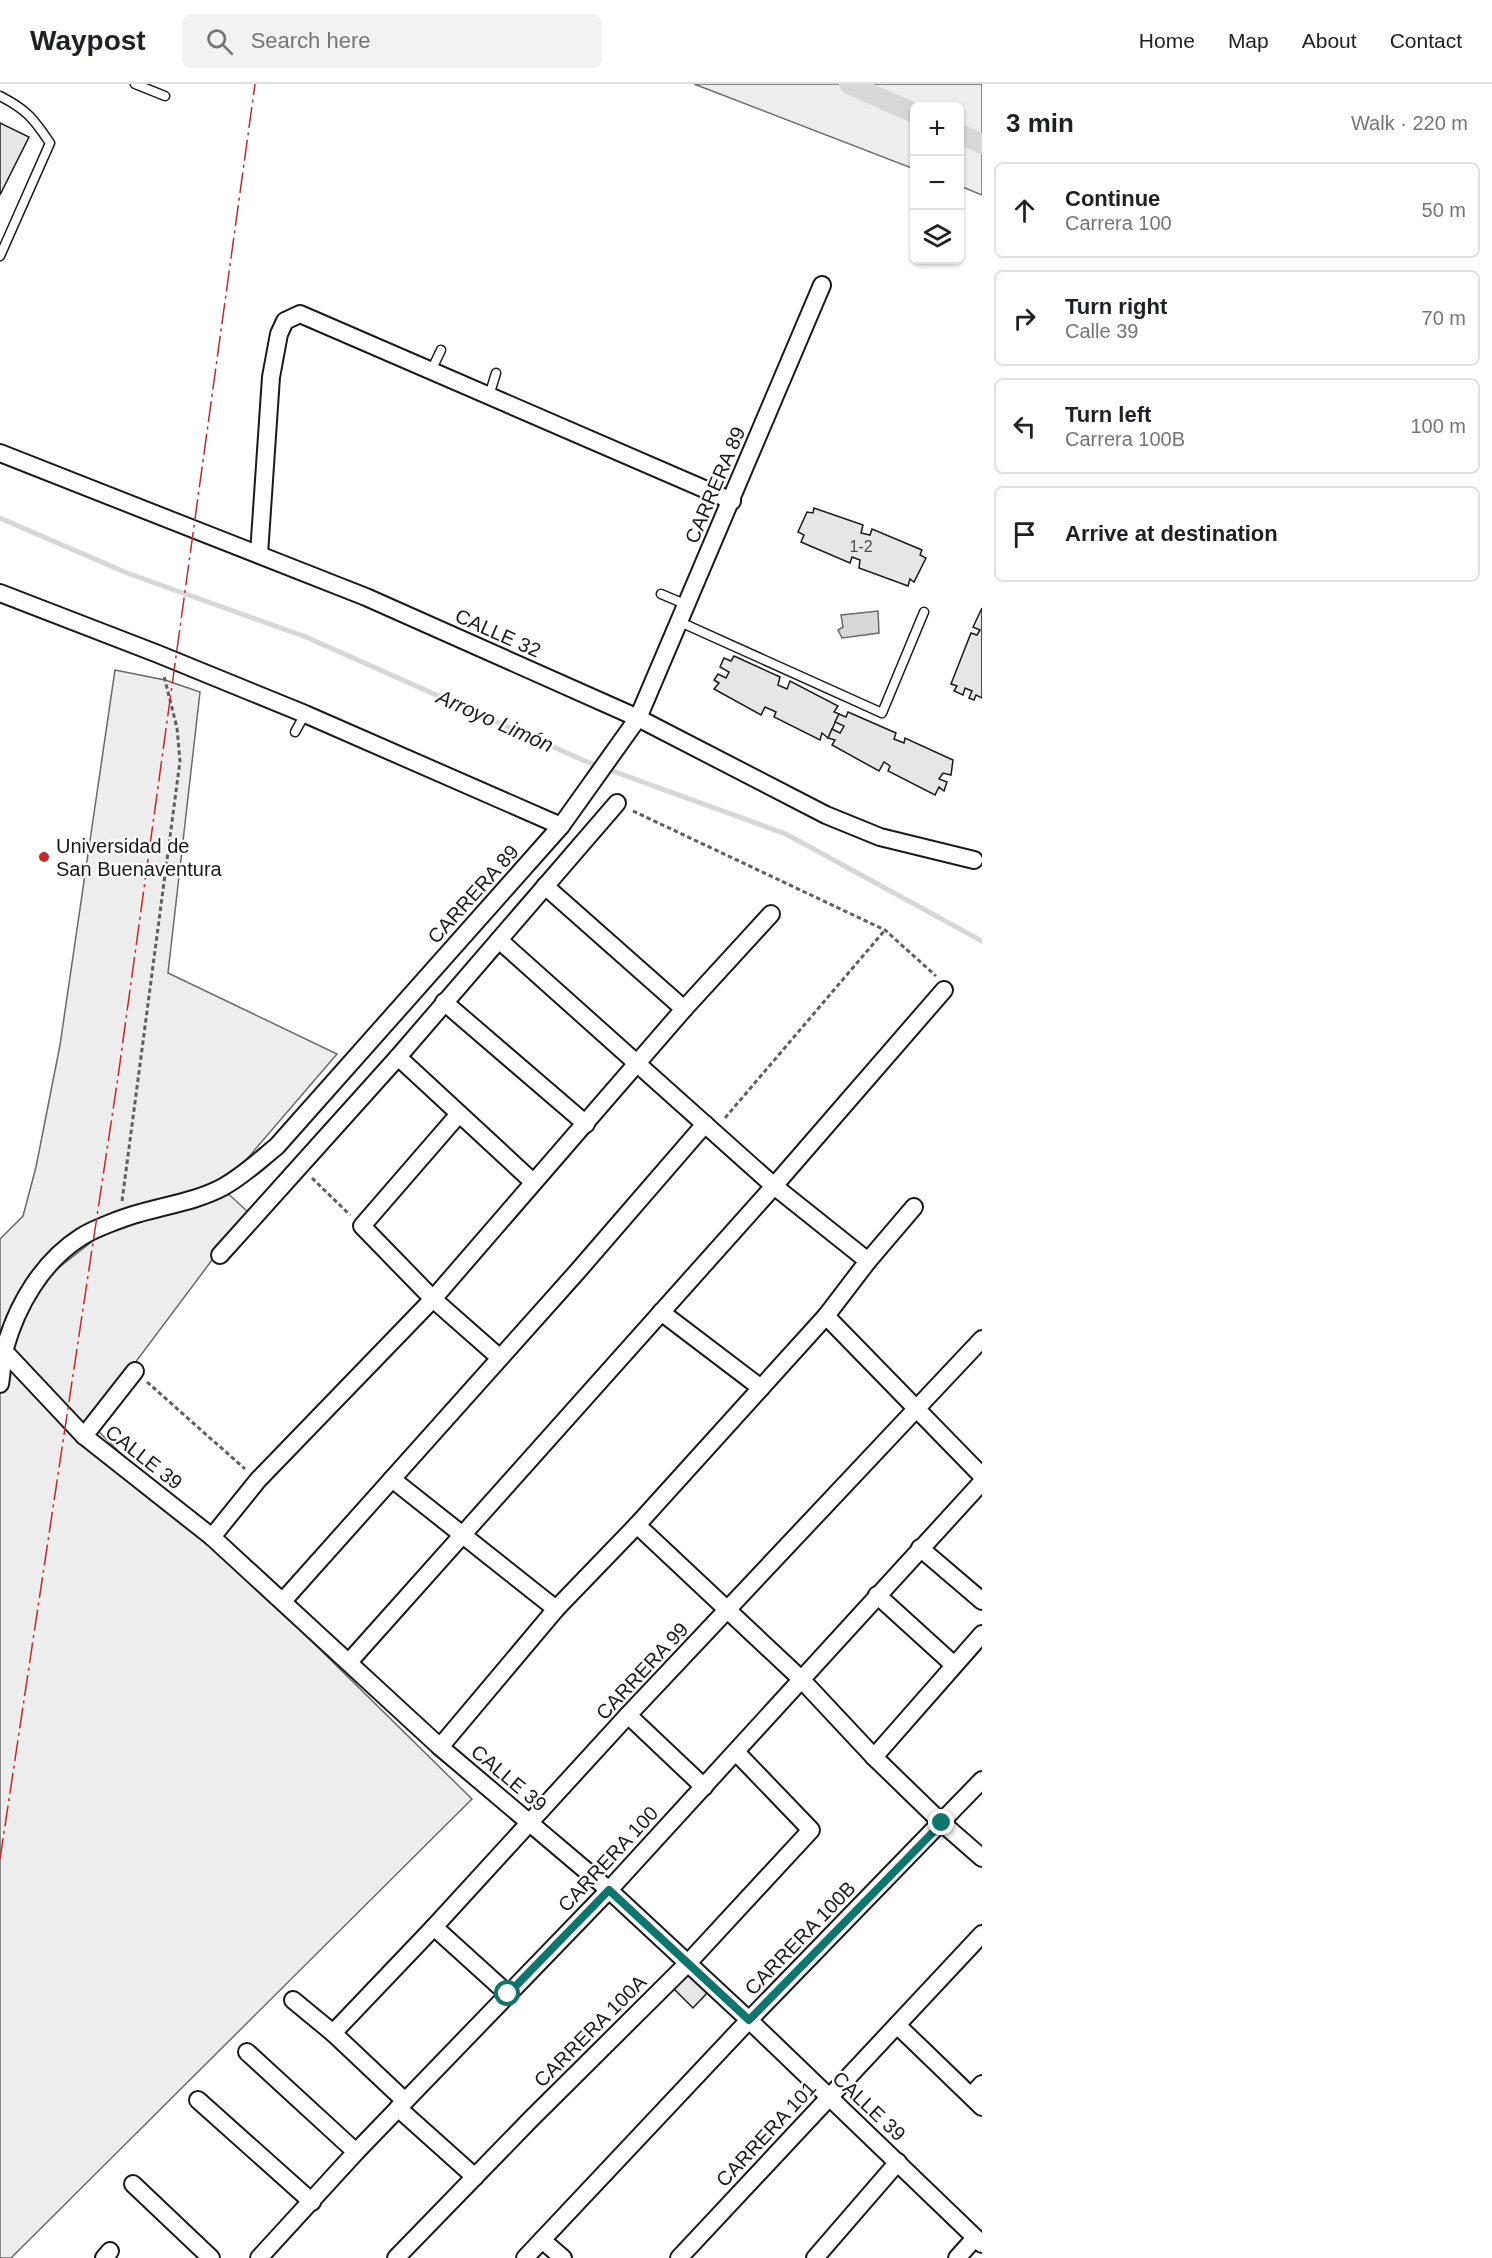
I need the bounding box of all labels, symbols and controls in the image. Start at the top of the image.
search box [182,14,602,68]
text: Waypost [30,25,146,56]
icon: search [203,25,236,58]
text: Search here [251,28,371,53]
text: Home [1139,29,1195,52]
text: Map [1228,29,1269,52]
text: About [1302,29,1357,52]
text: Contact [1390,29,1462,52]
map controls [910,102,964,264]
button: + [910,102,964,156]
text: 3 min [1006,108,1074,138]
text: Walk · 220 m [1351,112,1468,134]
button: − [910,156,964,210]
text: Continue [1065,186,1160,211]
icon: ahead [1008,194,1041,227]
text: 50 m [1422,199,1466,221]
button: layers [910,210,964,264]
text: Carrera 100 [1065,212,1172,234]
text: Turn right [1065,294,1167,319]
icon: right [1008,302,1041,335]
text: 70 m [1422,307,1466,329]
text: Calle 39 [1065,320,1138,342]
text: Turn left [1065,402,1151,427]
icon: left [1008,410,1041,443]
text: 100 m [1410,415,1466,437]
street label: CARRERA 89 [681,423,749,547]
text: Carrera 100B [1065,428,1185,450]
icon: arrive [1008,518,1041,551]
text: Arrive at destination [1065,521,1278,546]
house number: 1-2 [849,538,873,555]
street label: CALLE 32 [452,604,544,662]
water label: Arroyo Limón [432,684,557,756]
place label: Universidad de San Buenaventura [56,835,223,880]
street label: CARRERA 89 [423,840,523,948]
marker: Universidad de San Buenaventura [37,850,51,864]
street label: CALLE 39 [101,1420,187,1494]
street label: CARRERA 99 [592,1618,692,1724]
street label: CALLE 39 [467,1740,551,1816]
street label: CARRERA 100 [554,1802,662,1916]
route end [928,1809,954,1835]
street label: CARRERA 100B [740,1877,860,1999]
street label: CARRERA 100A [530,1970,651,2091]
route start [494,1980,520,2006]
street label: CALLE 39 [828,2067,910,2145]
street label: CARRERA 101 [712,2077,820,2191]

